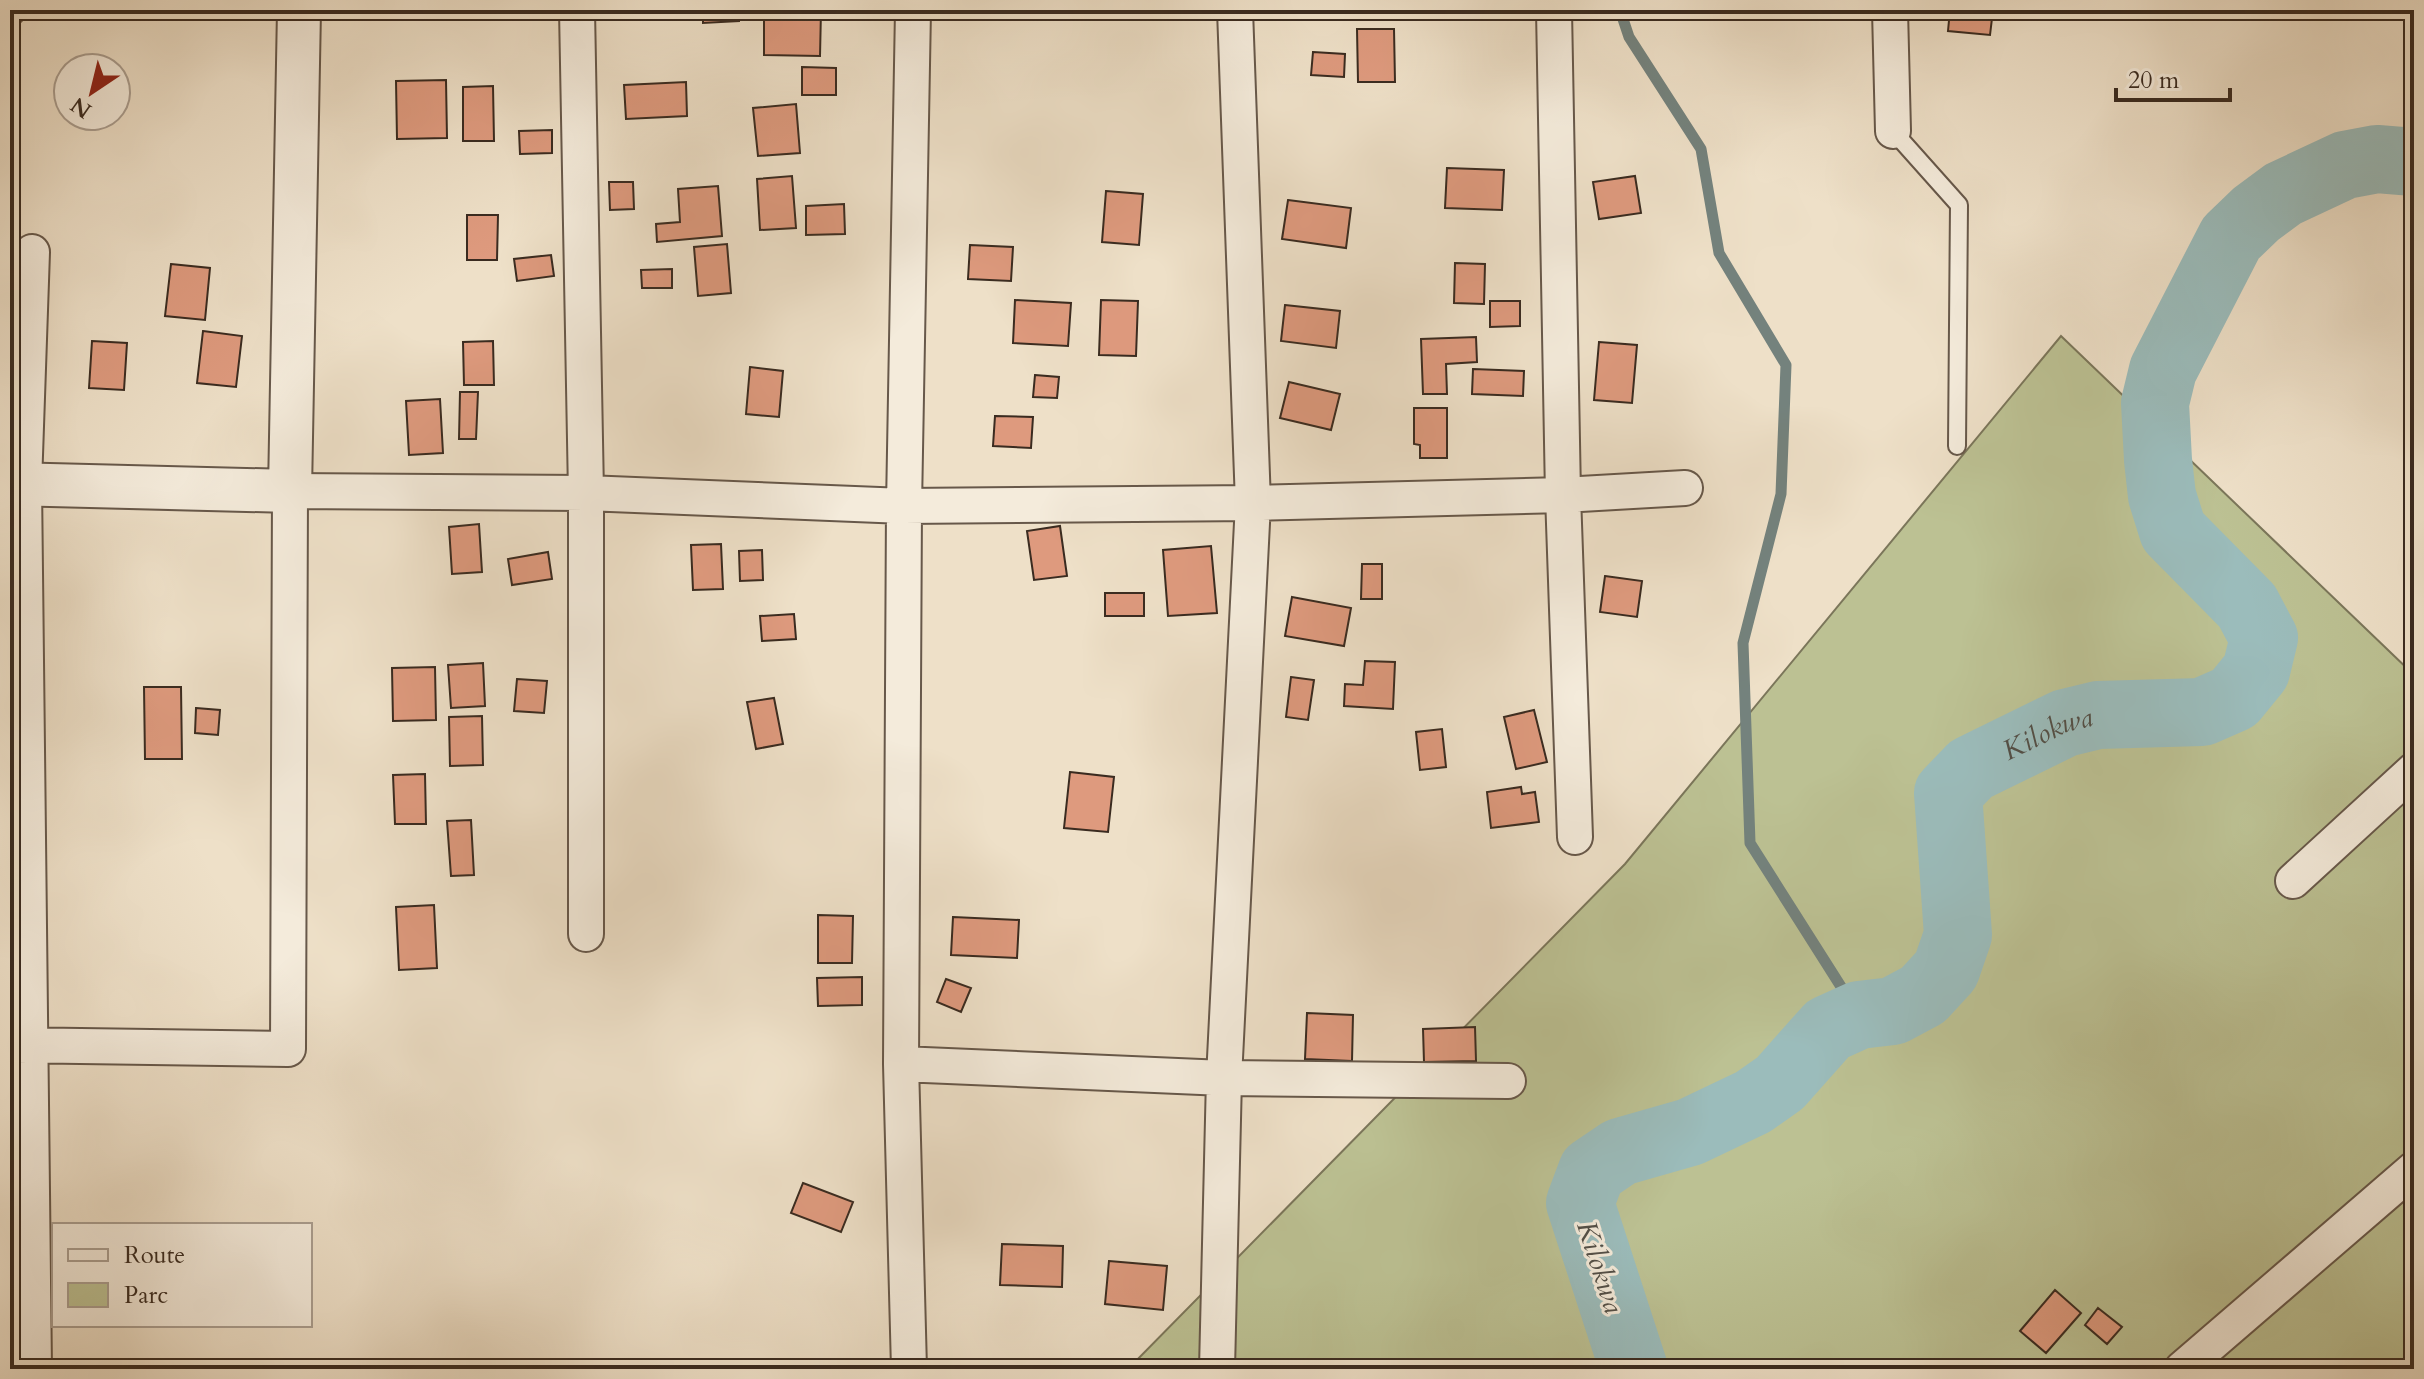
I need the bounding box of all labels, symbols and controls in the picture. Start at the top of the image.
north arrow [52,52,132,132]
scale bar [2116,52,2230,102]
text: 20 m [2128,64,2180,97]
text: N [65,90,98,125]
water label: Kilokwa [1996,698,2096,770]
water label: Kilokwa [1567,1216,1633,1318]
legend [52,1223,312,1327]
text: Route [124,1239,185,1272]
text: Parc [124,1279,168,1312]

